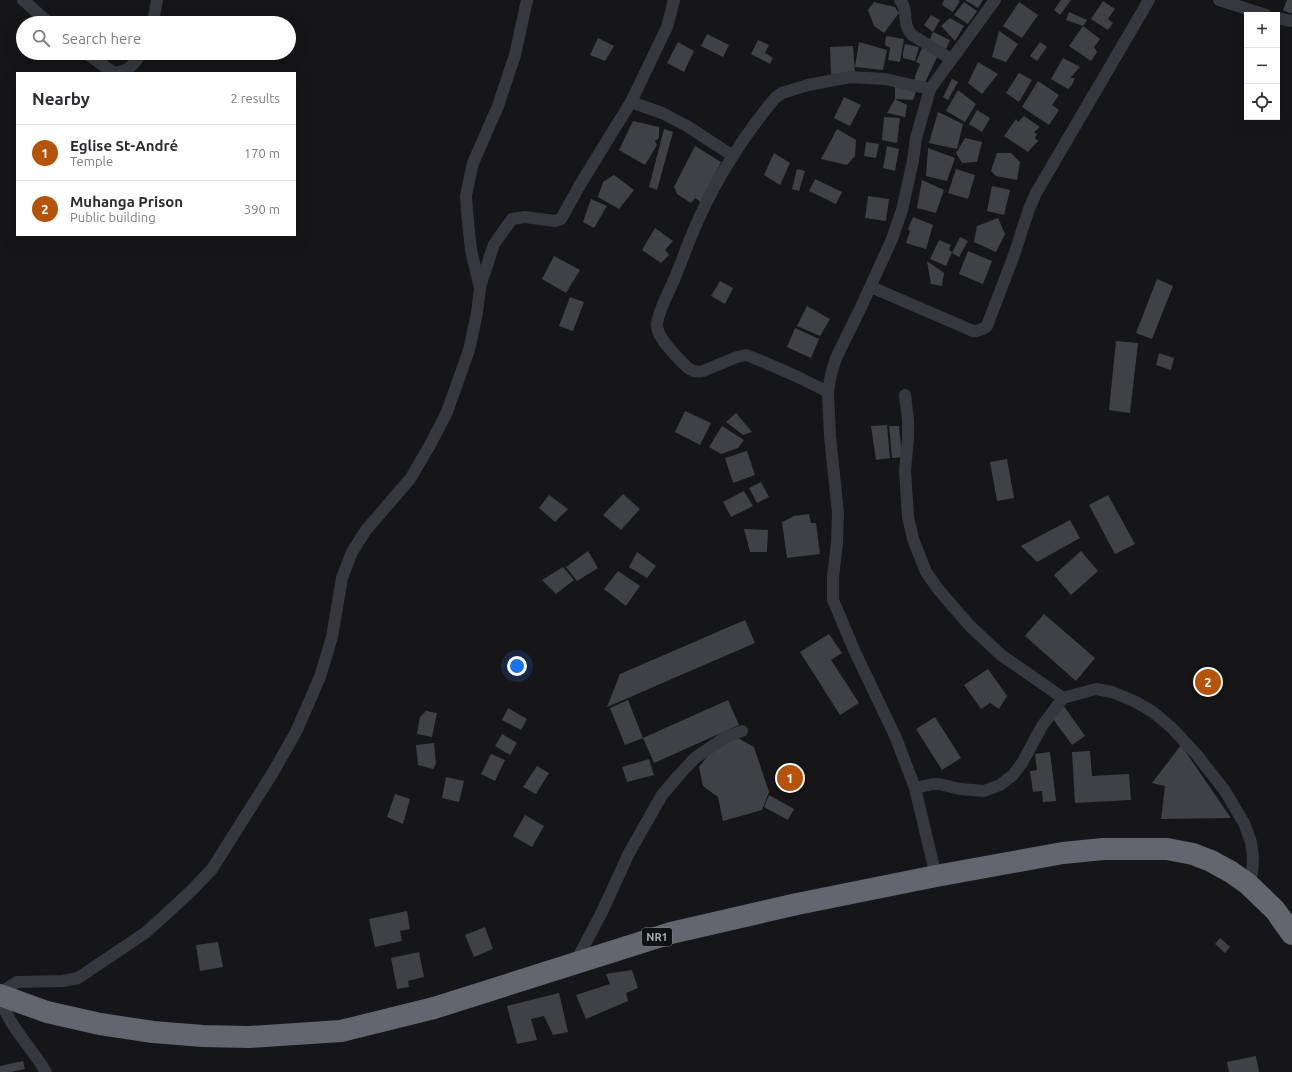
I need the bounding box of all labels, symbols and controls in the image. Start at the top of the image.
map controls [1244,12,1280,120]
button: + [1244,12,1280,48]
search box [16,16,296,60]
icon: search [30,27,52,49]
text: Search here [62,30,141,47]
button: − [1244,48,1280,84]
button: locate [1244,84,1280,120]
text: Nearby [32,89,90,108]
text: 2 results [230,91,280,105]
text: Eglise St-André [70,137,178,154]
text: 1 [41,146,49,160]
text: 170 m [244,146,280,160]
text: Temple [70,154,113,168]
text: Muhanga Prison [70,193,183,210]
text: 2 [41,202,49,216]
text: 390 m [244,202,280,216]
text: Public building [70,210,156,224]
your location [507,656,527,676]
pin: 2 [1195,667,1221,697]
pin: 1 [777,763,803,793]
road number: NR1 [642,928,672,946]

